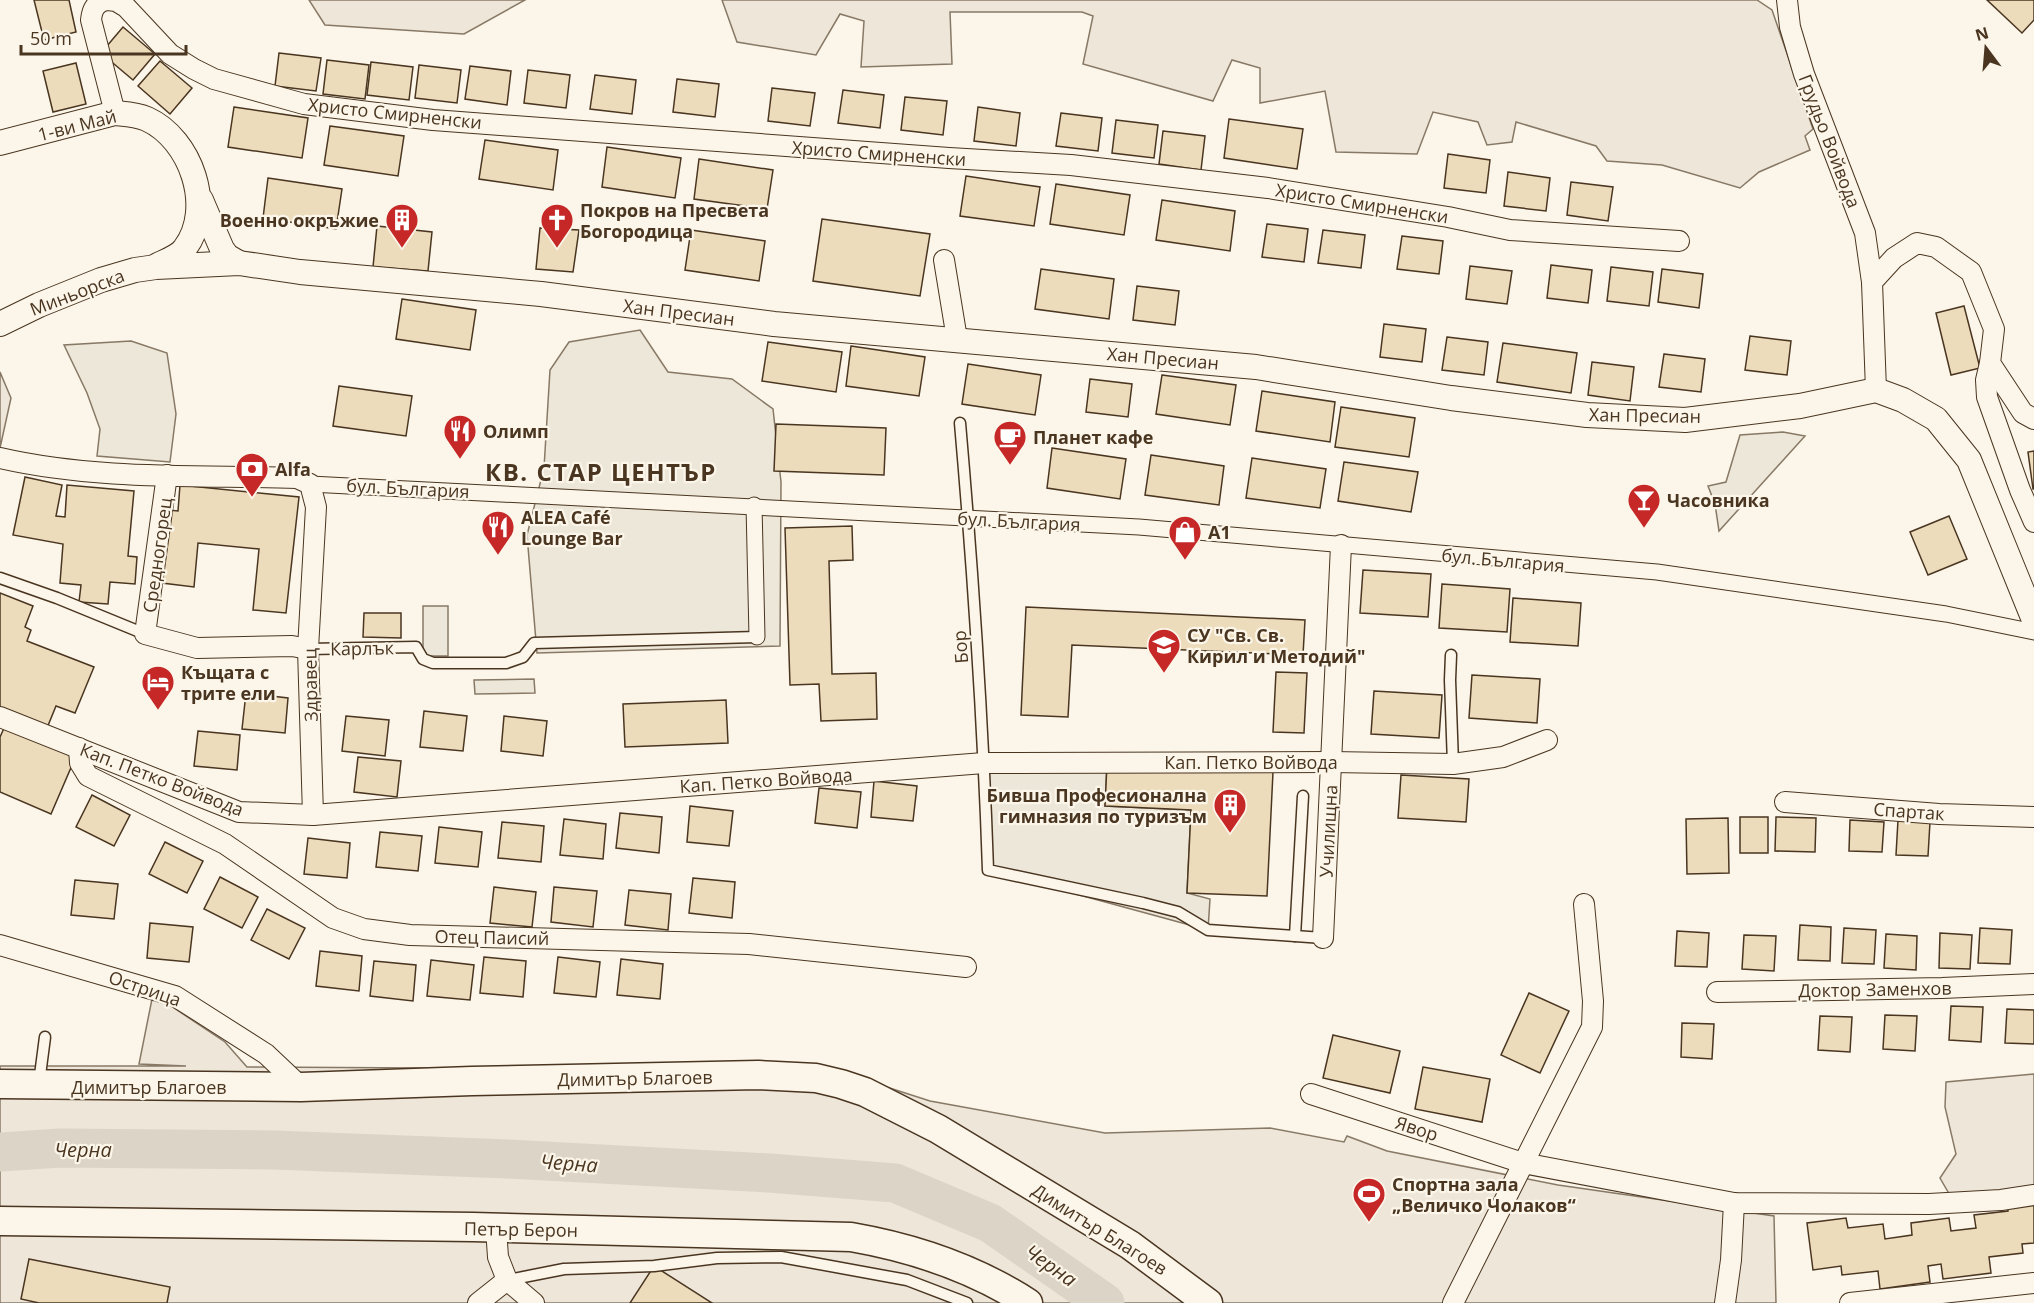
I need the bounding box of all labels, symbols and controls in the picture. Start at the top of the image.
scale bar [21,18,186,56]
north arrow [1956,18,2016,78]
text: N [1973,21,1991,46]
text: 50 m [30,26,72,50]
street label: Грудьо Войвода [1793,71,1867,211]
street label: Христо Смирненски [307,92,483,134]
street label: 1-ви Май [35,104,119,146]
street label: Христо Смирненски [791,135,967,171]
street label: Христо Смирненски [1274,177,1450,229]
place label: Покров на Пресвета Богородица [580,198,769,243]
building icon: Военно окръжие [384,202,420,249]
church icon: Покров на Пресвета Богородица [539,202,575,249]
place label: Военно окръжие [220,208,379,232]
street label: Миньорска [26,263,128,321]
street label: Хан Пресиан [622,293,736,331]
street label: Хан Пресиан [1106,341,1220,375]
street label: Хан Пресиан [1589,402,1701,428]
restaurant icon: Олимп [442,413,478,460]
place label: Олимп [483,419,549,443]
cafe icon: Планет кафе [992,419,1028,466]
place label: Планет кафе [1033,425,1153,449]
bank icon: Alfa [234,451,270,498]
district label: КВ. СТАР ЦЕНТЪР [485,455,717,488]
place label: Alfa [275,457,311,481]
street label: бул. България [346,473,470,503]
bar icon: Часовника [1626,482,1662,529]
place label: Часовника [1667,488,1770,512]
street label: Средногорец [137,496,177,614]
place label: ALEA Café Lounge Bar [521,505,623,550]
street label: бул. България [957,506,1081,536]
restaurant icon: ALEA Café Lounge Bar [480,509,516,556]
shop icon: A1 [1167,514,1203,561]
place label: A1 [1208,520,1231,544]
street label: бул. България [1441,543,1565,577]
place label: СУ "Св. Св. Кирил и Методий" [1187,623,1365,668]
school or university icon: СУ "Св. Св. Кирил и Методий" [1146,627,1182,674]
street label: Бор [947,630,973,664]
street label: Карлък [330,635,395,661]
street label: Здравец [297,648,323,722]
place label: Къщата с трите ели [181,660,276,705]
hotel icon: Къщата с трите ели [140,664,176,711]
street label: Кап. Петко Войвода [77,737,247,821]
street label: Кап. Петко Войвода [1164,750,1338,774]
street label: Кап. Петко Войвода [679,762,853,798]
place label: Бивша Професионална гимназия по туризъм [986,783,1207,828]
street label: Училищна [1314,784,1342,878]
building icon: Бивша Професионална гимназия по туризъм [1212,787,1248,834]
street label: Спартак [1873,797,1946,826]
street label: Отец Паисий [435,924,549,950]
street label: Острица [106,964,184,1012]
street label: Доктор Заменхов [1798,976,1952,1002]
street label: Димитър Благоев [557,1065,713,1091]
street label: Димитър Благоев [71,1075,227,1099]
street label: Явор [1393,1110,1441,1146]
water label: Черна [54,1136,112,1163]
water label: Черна [539,1148,599,1178]
place label: Спортна зала „Величко Чолаков“ [1392,1172,1576,1217]
sports icon: Спортна зала „Величко Чолаков“ [1351,1176,1387,1223]
street label: Димитър Благоев [1028,1178,1172,1280]
street label: Петър Берон [464,1216,578,1242]
water label: Черна [1020,1237,1082,1293]

